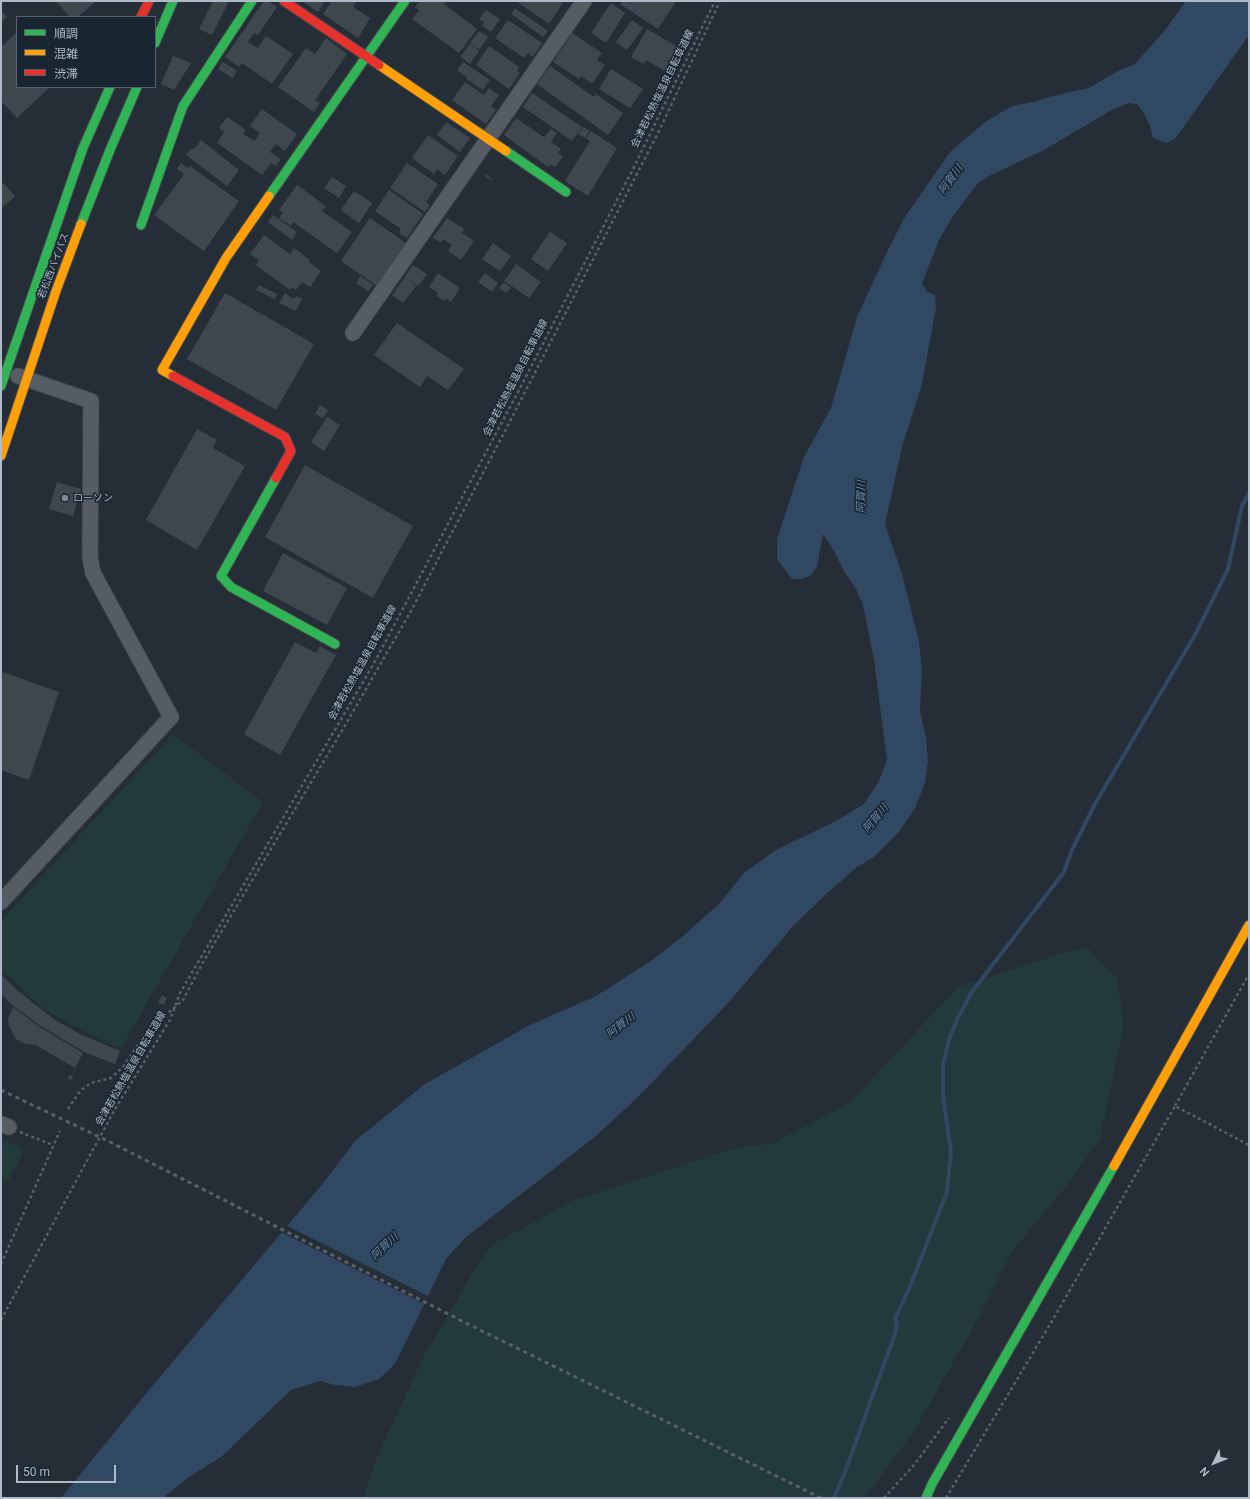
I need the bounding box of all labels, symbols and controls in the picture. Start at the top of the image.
legend [16,16,156,88]
text: 順調 [54,27,78,41]
street label: 会津若松熱塩温泉自転車道線 [629,28,697,150]
text: 混雑 [54,47,78,61]
text: 渋滞 [54,67,78,81]
water label: 阿賀川 [936,163,966,197]
street label: 若松西バイパス [36,231,72,301]
street label: 会津若松熱塩温泉自転車道線 [481,317,551,439]
water label: 阿賀川 [855,480,869,514]
place label: ローソン [73,492,113,504]
marker: ローソン [60,493,70,503]
street label: 会津若松熱塩温泉自転車道線 [326,603,400,723]
water label: 阿賀川 [860,802,892,836]
street label: 会津若松熱塩温泉自転車道線 [93,1010,169,1128]
water label: 阿賀川 [604,1011,638,1041]
water label: 阿賀川 [369,1231,401,1263]
north arrow [1194,1443,1234,1483]
scale bar [18,1457,118,1483]
text: N [1197,1464,1212,1479]
text: 50 m [23,1465,50,1479]

